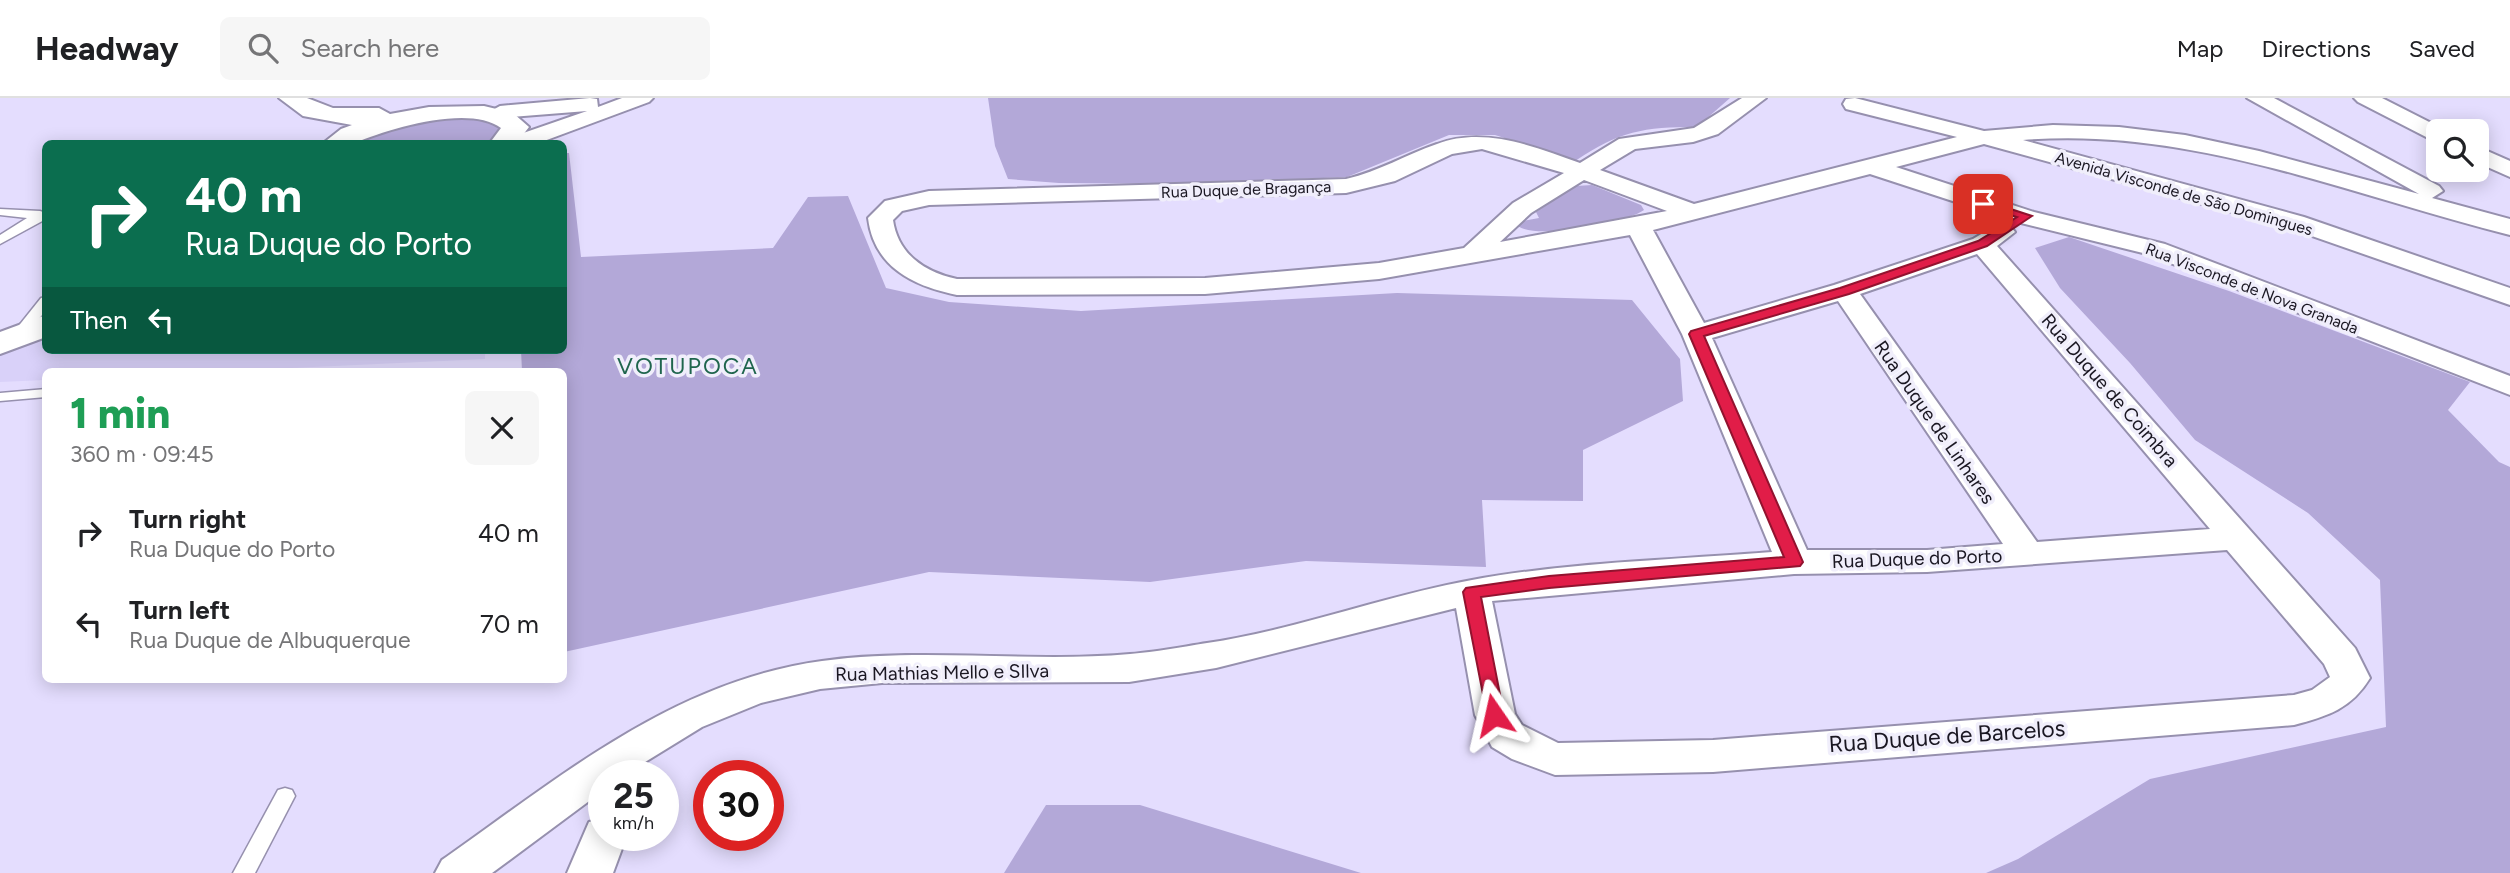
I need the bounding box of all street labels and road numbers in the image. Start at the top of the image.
street label: Avenida Visconde de São Domingues [2053,148,2315,239]
street label: Rua Duque de Bragança [1160,177,1332,202]
street label: Rua Visconde de Nova Granada [2143,239,2361,338]
street label: Rua Duque de Coimbra [2037,309,2183,472]
street label: Rua Duque de Linhares [1869,336,2000,509]
street label: Rua Duque do Porto [1831,544,2003,573]
street label: Rua Mathias Mello e SIlva [835,659,1049,686]
street label: Rua Duque de Barcelos [1828,714,2066,758]

